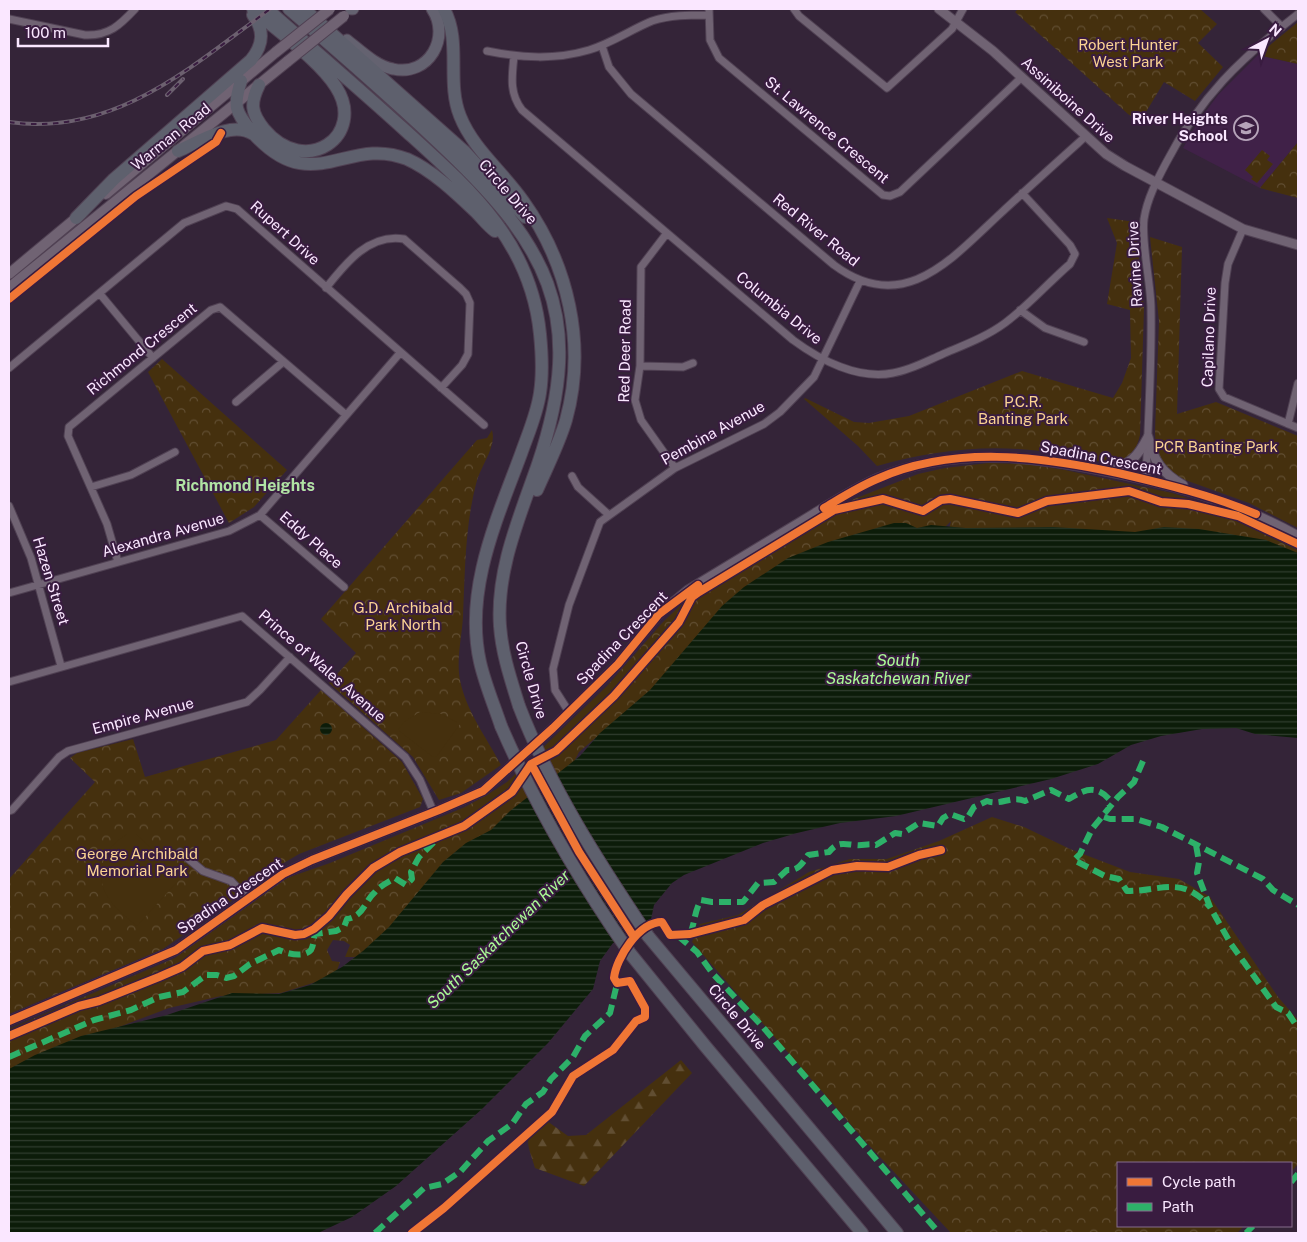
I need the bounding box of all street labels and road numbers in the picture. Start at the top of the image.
street label: Assiniboine Drive [1018,53,1119,146]
street label: St. Lawrence Crescent [762,73,893,187]
street label: Warman Road [128,100,214,174]
street label: Circle Drive [476,156,541,227]
street label: Red River Road [770,190,863,269]
street label: Rupert Drive [247,197,323,268]
street label: Ravine Drive [1124,221,1145,307]
street label: Columbia Drive [733,268,826,347]
street label: Capilano Drive [1198,286,1219,388]
street label: Richmond Crescent [83,299,200,398]
street label: Red Deer Road [615,299,634,403]
street label: Pembina Avenue [658,397,767,468]
street label: Spadina Crescent [1039,437,1163,478]
street label: Eddy Place [276,508,346,572]
street label: Alexandra Avenue [100,509,226,560]
street label: Hazen Street [30,535,73,627]
street label: Spadina Crescent [573,587,671,688]
street label: Prince of Wales Avenue [255,606,389,725]
street label: Circle Drive [512,639,551,721]
street label: Empire Avenue [90,694,195,737]
street label: Spadina Crescent [174,854,286,937]
street label: Circle Drive [705,981,770,1053]

